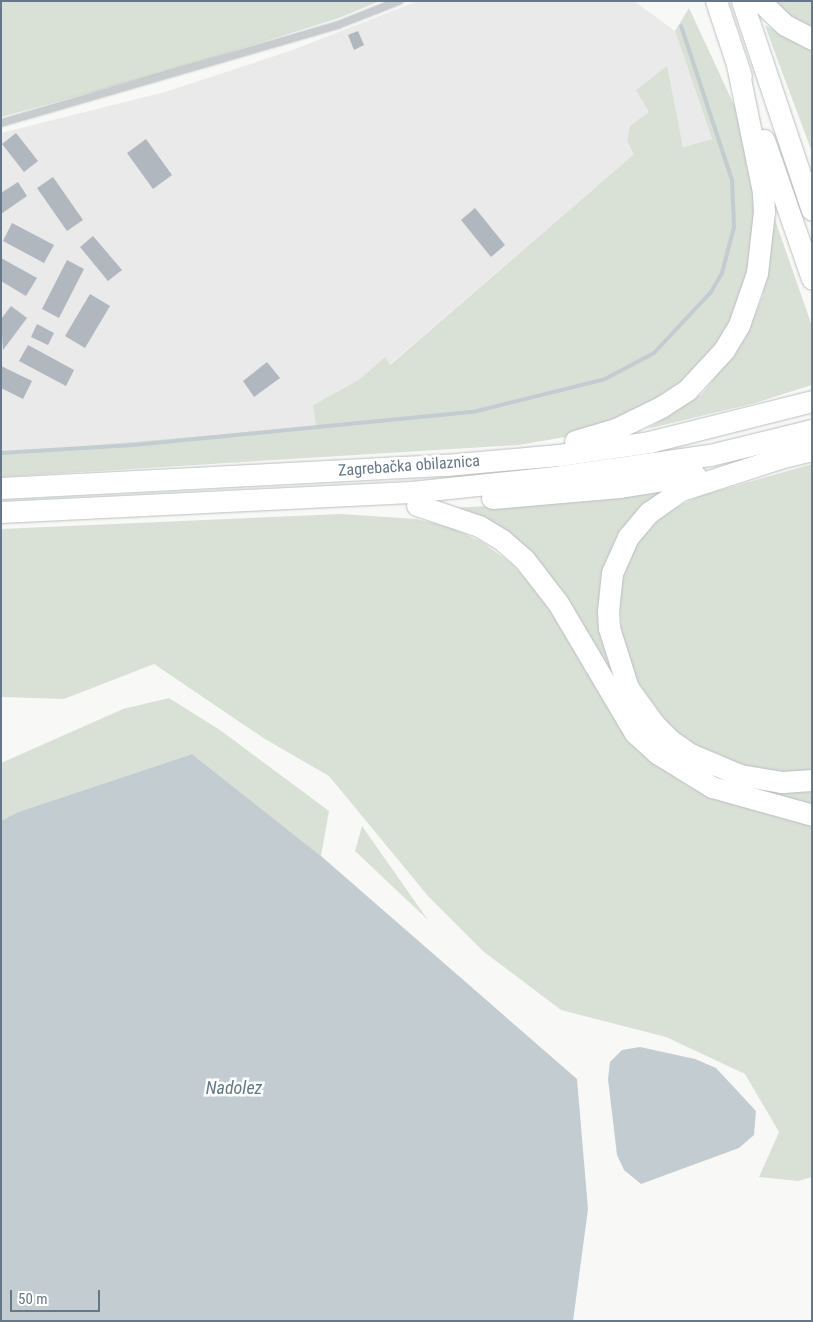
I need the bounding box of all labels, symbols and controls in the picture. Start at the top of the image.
street label: Zagrebačka obilaznica [337,451,481,481]
water label: Nadolez [206,1077,262,1099]
scale bar [12,1280,102,1312]
text: 50 m [18,1290,48,1308]

